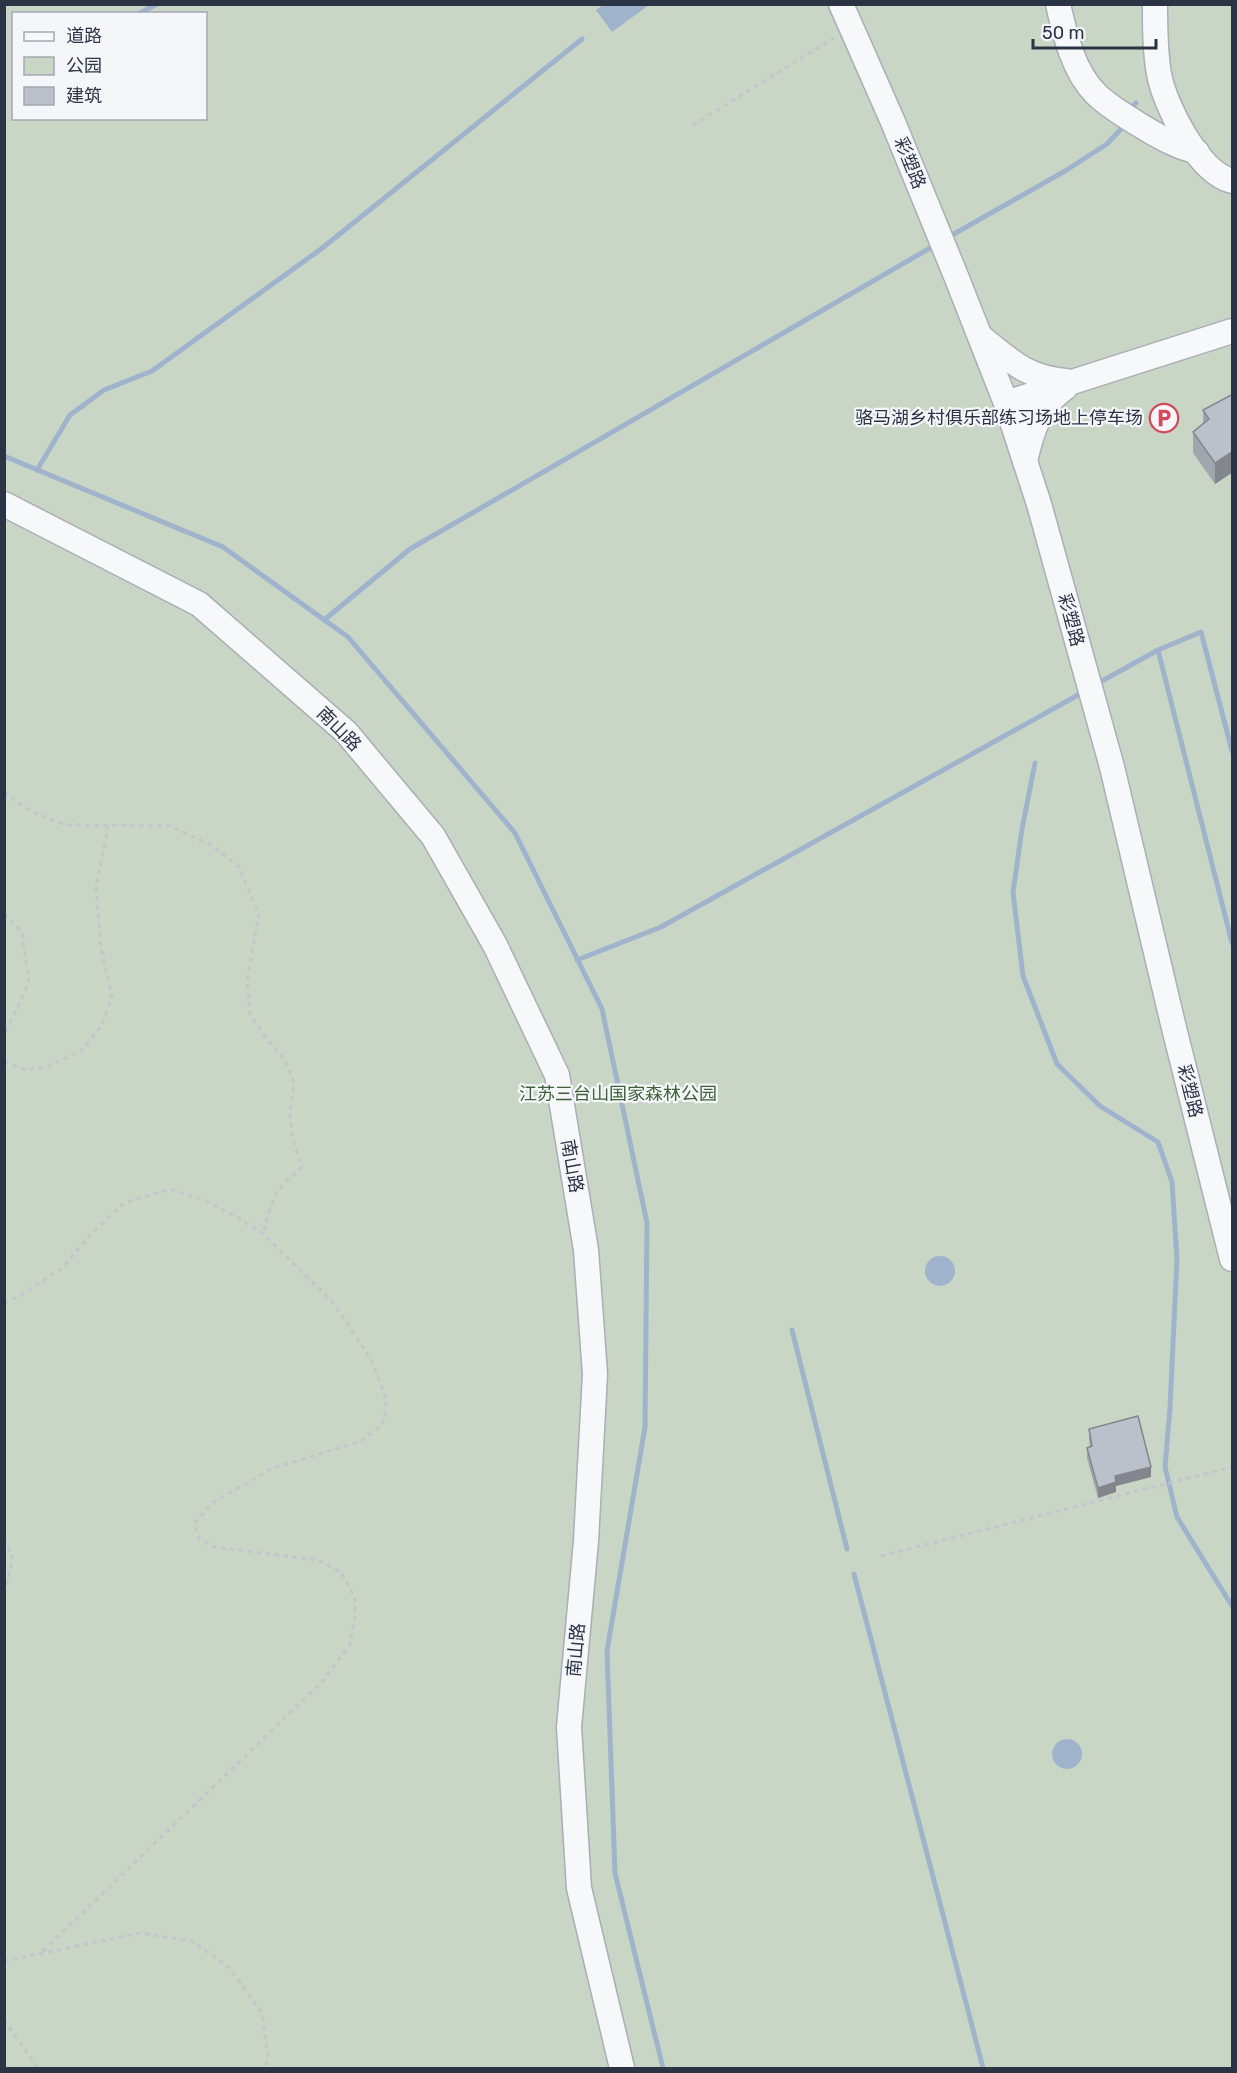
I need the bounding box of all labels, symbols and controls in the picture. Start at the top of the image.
legend [12,12,207,120]
scale bar [1033,12,1156,50]
text: 50 m [1042,22,1085,44]
text: 道路 [66,25,102,47]
text: 公园 [66,55,102,77]
text: 建筑 [66,85,102,107]
street label: 彩塑路 [890,134,930,192]
parking icon: 骆马湖乡村俱乐部练习场地上停车场 [1148,402,1180,434]
place label: 骆马湖乡村俱乐部练习场地上停车场 [855,407,1143,429]
street label: 彩塑路 [1053,591,1089,649]
street label: 南山路 [312,702,366,756]
street label: 彩塑路 [1173,1062,1207,1120]
park label: 江苏三台山国家森林公园 [519,1083,717,1105]
street label: 南山路 [556,1138,588,1194]
street label: 南山路 [563,1622,589,1678]

